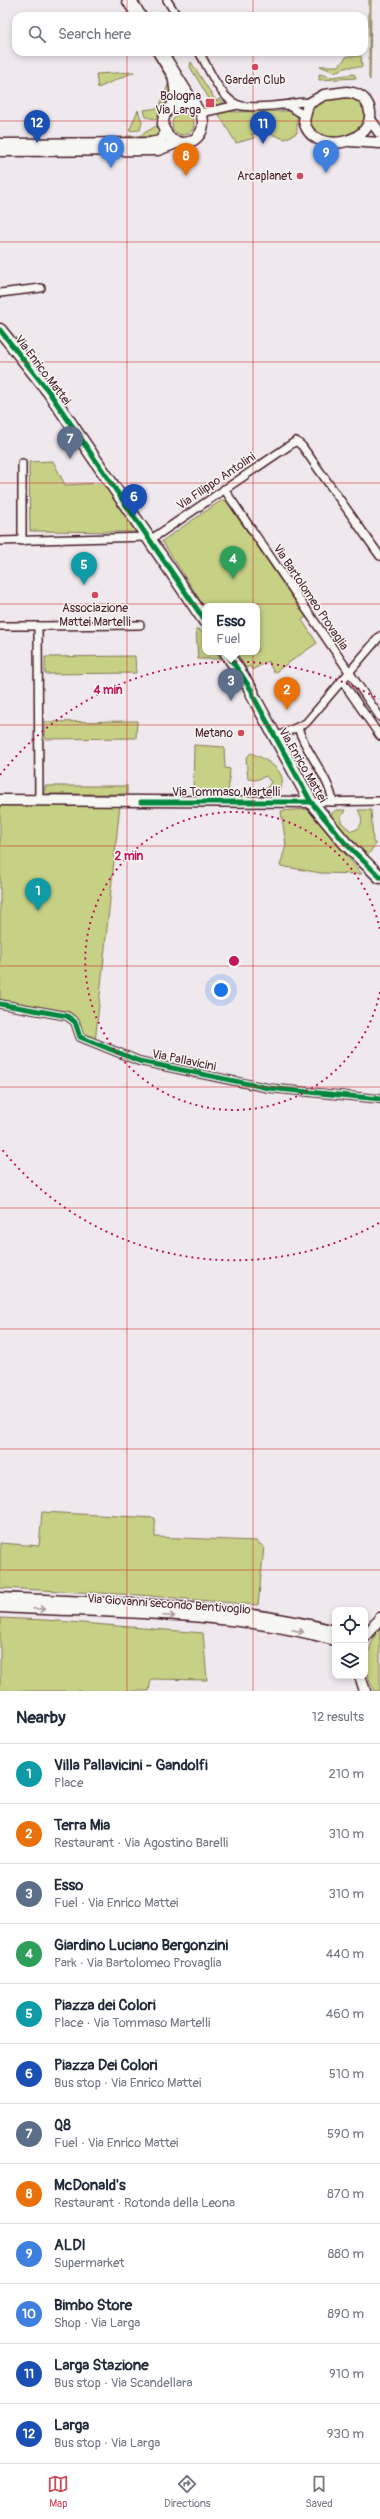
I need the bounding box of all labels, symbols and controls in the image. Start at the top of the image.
search box [12,12,368,56]
icon: search [26,23,48,45]
text: Search here [58,25,131,44]
marker: Garden Club [250,62,260,72]
place label: Garden Club [225,73,286,88]
place label: Bologna Via Larga [155,89,201,118]
marker: Bologna Via Larga [204,97,216,109]
pin: 12 [24,110,50,143]
pin: 11 [250,111,276,144]
pin: 10 [98,135,124,168]
pin: 9 [313,140,339,173]
pin: 8 [173,143,199,176]
place label: Arcaplanet [237,169,292,184]
marker: Arcaplanet [295,171,305,181]
street label: Via Enrico Mattei [11,332,74,408]
pin: 7 [57,426,83,459]
street label: Via Filippo Antolini [174,450,259,513]
pin: 6 [121,484,147,517]
street label: Via Bartolomeo Provaglia [270,541,352,653]
pin: 4 [220,546,246,579]
pin: 5 [71,552,97,585]
marker: Associazione Mattei Martelli [90,590,100,600]
place label: Associazione Mattei Martelli [59,601,131,630]
popup [202,603,260,655]
text: Esso [216,612,246,631]
text: Fuel [216,631,240,647]
pin: 3 [218,668,244,701]
pin: 2 [274,677,300,710]
text: 4 min [92,683,123,698]
street label: Via Enrico Mattei [275,725,330,805]
place label: Metano [195,726,234,741]
marker: Metano [236,728,246,738]
street label: Via Tommaso Martelli [172,785,280,800]
text: 2 min [115,849,144,864]
pin: 1 [25,878,51,911]
centre of rings [227,954,241,968]
your location [211,980,231,1000]
street label: Via Pallavicini [150,1046,217,1075]
street label: Via Giovanni secondo Bentivoglio [87,1591,252,1618]
one-way arrow [32,1606,45,1613]
map controls [332,1607,368,1679]
button: locate [332,1607,368,1643]
one-way arrow [162,1612,175,1620]
one-way arrow [291,1628,304,1636]
button: layers [332,1643,368,1679]
text: Nearby [16,1707,65,1728]
text: 12 results [312,1709,364,1725]
text: Villa Pallavicini - Gandolfi [54,1756,208,1775]
text: 1 [26,1766,32,1782]
text: 210 m [328,1766,364,1782]
text: Place [54,1775,83,1791]
text: Terra Mia [54,1816,110,1835]
text: 2 [25,1826,33,1842]
text: 310 m [328,1826,364,1842]
text: Restaurant · Via Agostino Barelli [54,1835,228,1851]
text: Esso [54,1876,83,1895]
text: 3 [25,1886,33,1902]
text: 310 m [328,1886,364,1902]
text: Fuel · Via Enrico Mattei [54,1895,178,1911]
text: Giardino Luciano Bergonzini [54,1936,228,1955]
text: 4 [25,1946,33,1962]
text: 440 m [326,1946,364,1962]
text: Park · Via Bartolomeo Provaglia [54,1955,221,1971]
text: Piazza dei Colori [54,1996,156,2015]
text: 5 [25,2006,33,2022]
text: 460 m [326,2006,364,2022]
text: Place · Via Tommaso Martelli [54,2015,210,2031]
text: Piazza Dei Colori [54,2056,157,2075]
text: 6 [25,2066,33,2082]
text: 510 m [329,2066,364,2082]
text: Bus stop · Via Enrico Mattei [54,2075,201,2091]
text: Q8 [54,2116,71,2135]
text: 7 [26,2126,32,2142]
text: 590 m [327,2126,364,2142]
text: Fuel · Via Enrico Mattei [54,2135,178,2151]
text: McDonald's [54,2176,126,2195]
text: 8 [26,2186,32,2202]
text: 870 m [327,2186,364,2202]
text: Restaurant · Rotonda della Leona [54,2195,235,2211]
text: ALDI [54,2236,86,2255]
text: 9 [26,2246,32,2262]
text: 880 m [328,2246,364,2262]
text: Supermarket [54,2255,125,2271]
text: Bimbo Store [54,2296,132,2315]
text: 10 [22,2306,36,2322]
text: 890 m [328,2306,364,2322]
text: Shop · Via Larga [54,2315,140,2331]
text: Larga Stazione [54,2356,149,2375]
text: 11 [24,2366,34,2382]
text: 910 m [329,2366,364,2382]
text: Bus stop · Via Scandellara [54,2375,193,2391]
text: Larga [54,2416,89,2435]
text: 12 [23,2426,35,2442]
text: 930 m [327,2426,364,2442]
text: Bus stop · Via Larga [54,2435,160,2451]
tab: Map [47,2473,69,2510]
tab: Directions [164,2473,211,2510]
tab: Saved [305,2473,333,2510]

